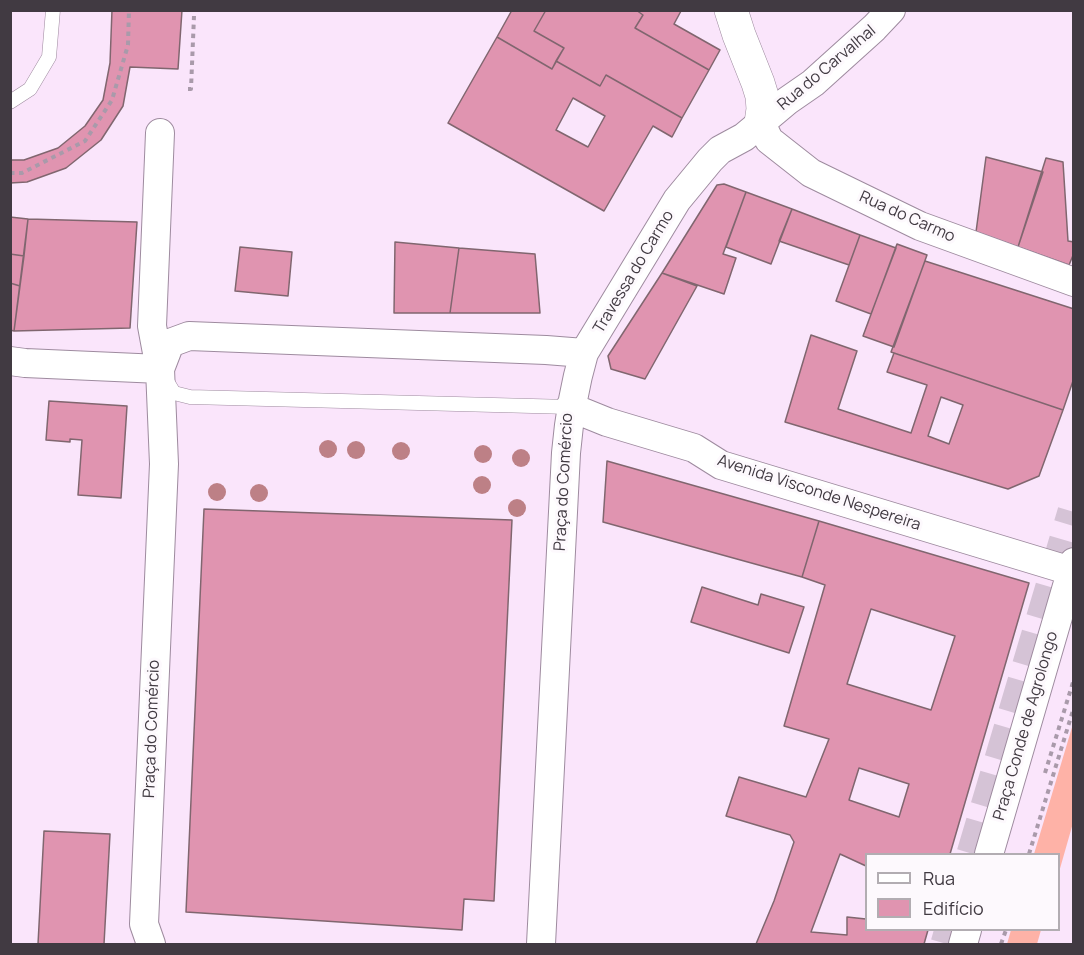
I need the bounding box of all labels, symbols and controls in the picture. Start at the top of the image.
street label: Rua do Carvalhal [774,21,880,115]
street label: Rua do Carmo [856,187,958,247]
street label: Travessa do Carmo [590,207,678,337]
street label: Praça do Comércio [551,412,577,552]
street label: Avenida Visconde Nespereira [715,451,923,535]
street label: Praça Conde de Agrolongo [990,629,1062,823]
street label: Praça do Comércio [140,660,164,798]
legend [865,853,1060,931]
text: Rua [923,866,955,890]
text: Edifício [923,896,984,920]

